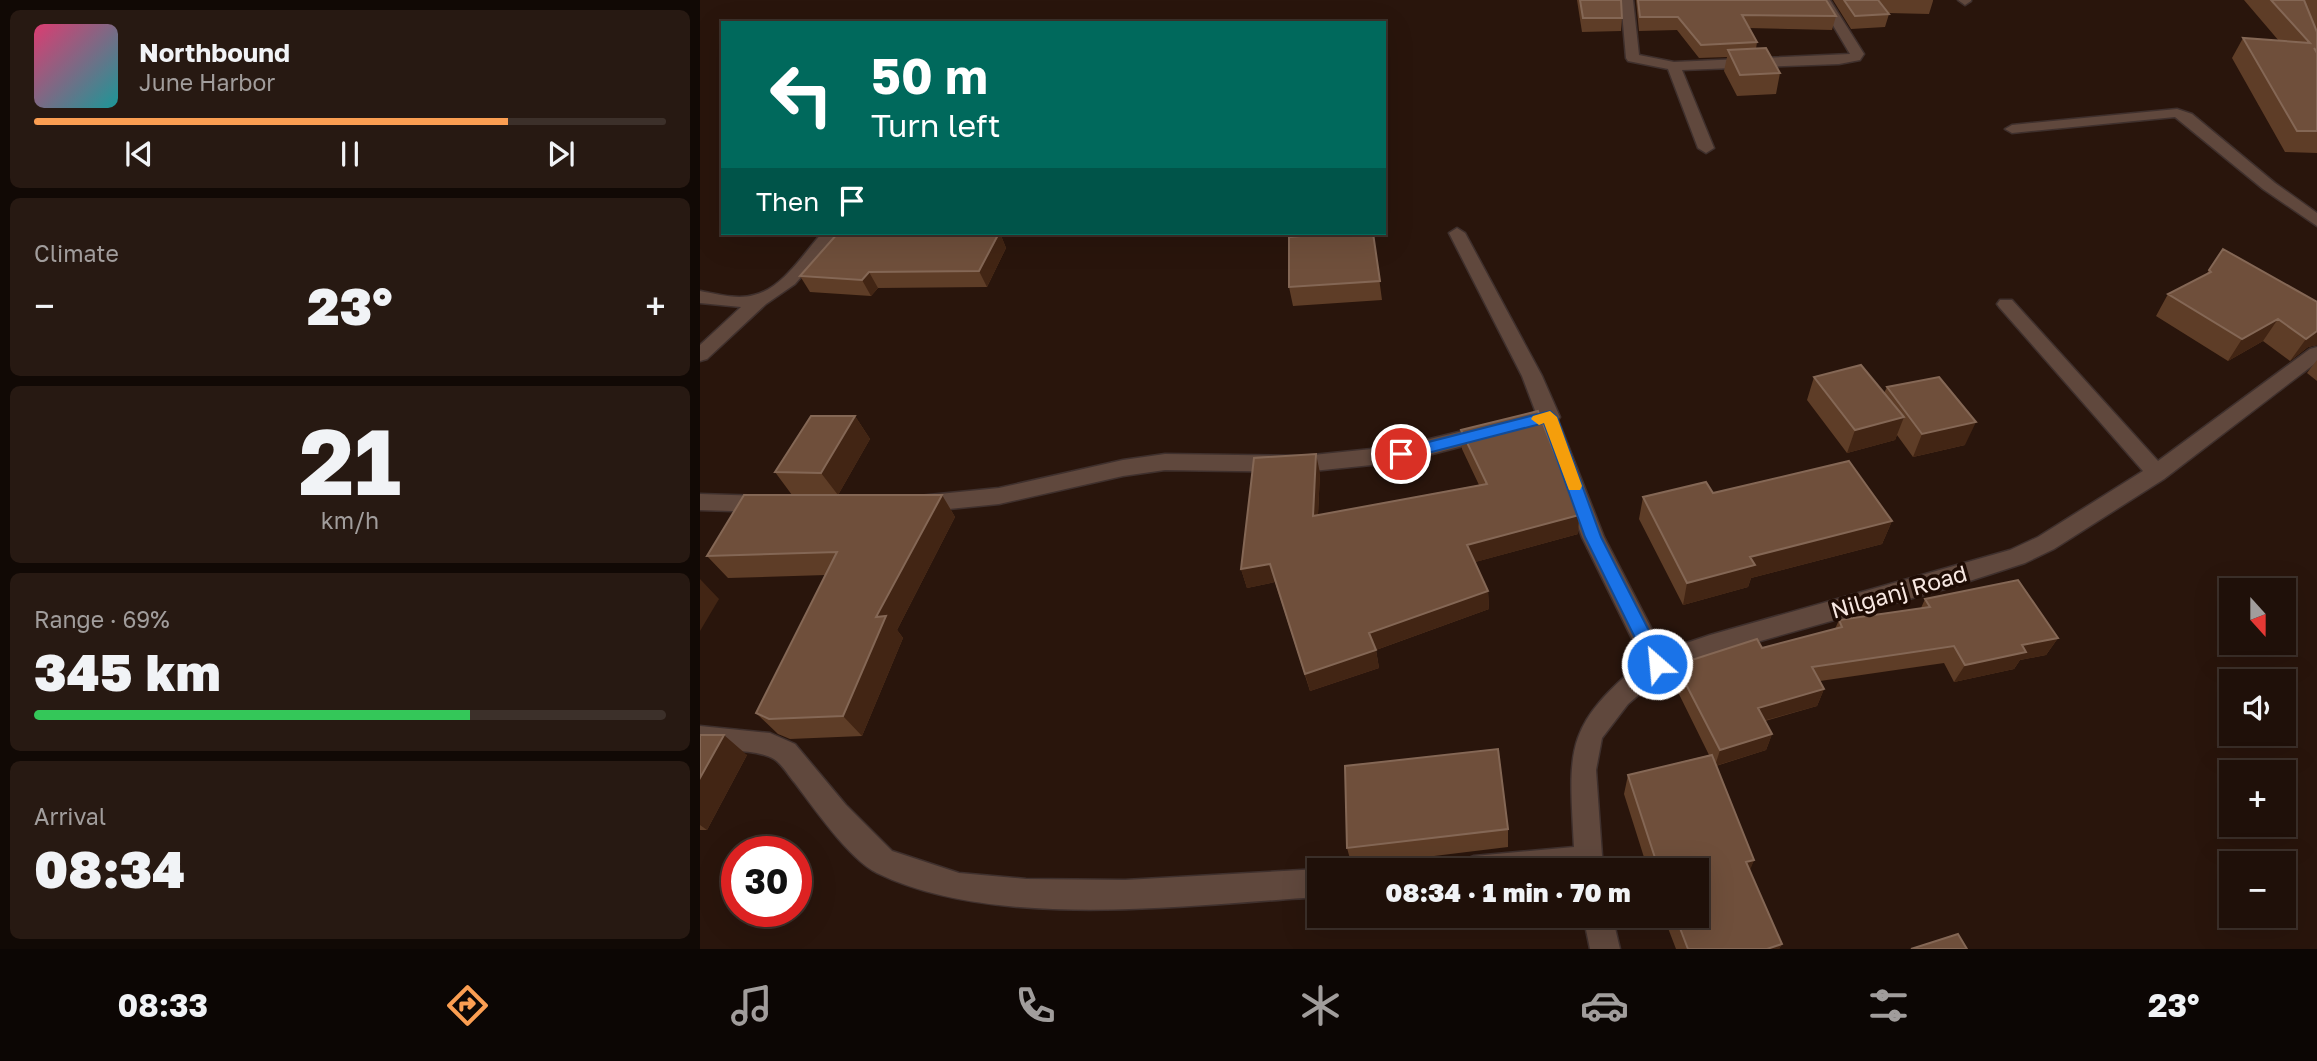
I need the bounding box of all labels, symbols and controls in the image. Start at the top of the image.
text: Northbound [139,37,290,68]
text: 50 m [871,46,988,105]
icon: left [756,49,847,140]
text: June Harbor [139,68,275,96]
text: Turn left [871,106,1000,144]
icon: previous [120,135,158,173]
icon: pause [331,135,369,173]
icon: next [542,135,580,173]
icon: arrive [833,182,871,220]
text: Then [756,186,819,217]
text: Climate [34,239,119,267]
text: 23° [307,274,393,336]
text: − [34,283,55,328]
text: + [645,283,666,328]
text: 21 [299,406,401,515]
pin [1371,424,1431,484]
icon: arrive [1382,435,1420,473]
text: km/h [321,506,379,534]
street label: Nilganj Road [1827,558,1970,624]
north arrow [2219,578,2296,654]
map controls [2219,578,2296,928]
text: Range · 69% [34,605,170,633]
position arrow [1620,627,1694,701]
text: 345 km [34,640,221,702]
button: sound [2219,669,2296,746]
button: + [2219,760,2296,837]
text: Arrival [34,802,106,830]
speed limit sign: 30 [721,836,812,927]
text: 08:34 [34,837,185,899]
button: − [2219,851,2296,928]
text: 08:34 · 1 min · 70 m [1385,877,1631,908]
icon: directions [443,981,492,1030]
icon: music [727,981,776,1030]
icon: phone [1011,981,1060,1030]
icon: climate [1296,981,1345,1030]
icon: car [1580,981,1629,1030]
icon: filters [1864,981,1913,1030]
text: 08:33 [118,986,208,1024]
text: 23° [2148,986,2199,1024]

